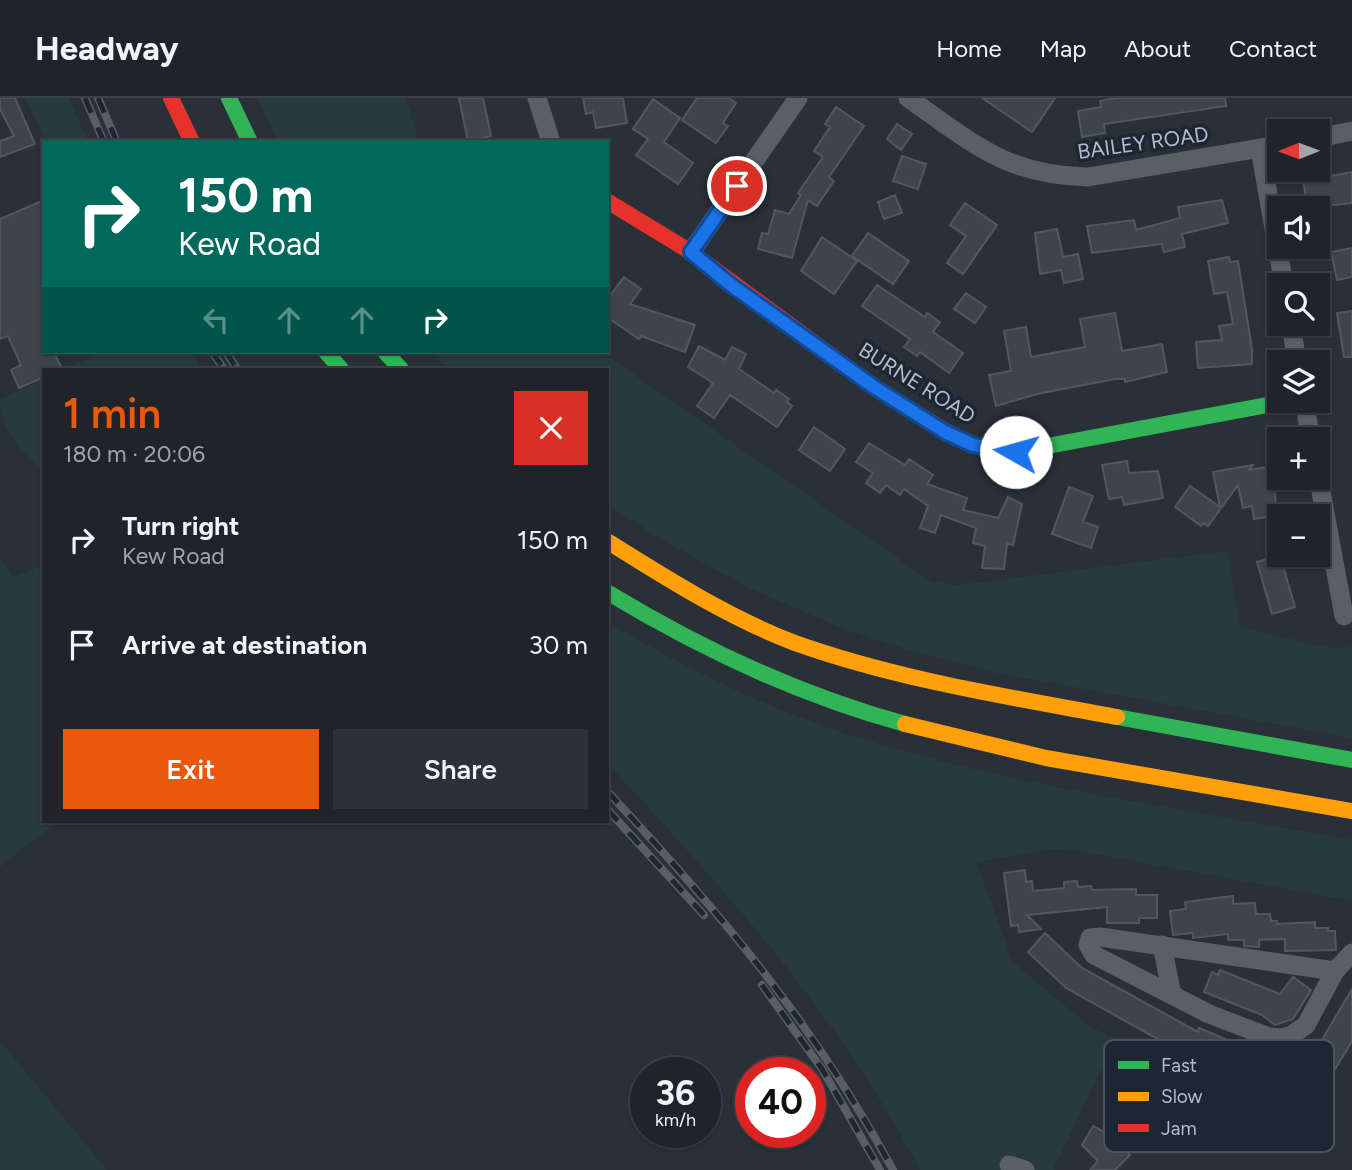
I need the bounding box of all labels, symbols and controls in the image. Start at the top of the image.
text: Headway [35,29,178,68]
text: Home [936,34,1002,63]
text: Map [1040,34,1086,63]
text: About [1124,34,1191,63]
text: Contact [1229,34,1317,63]
north arrow [1267,119,1330,182]
map controls [1267,119,1330,567]
street label: BAILEY ROAD [1076,121,1210,164]
pin [707,156,767,216]
text: 150 m [178,165,313,224]
icon: arrive [718,167,756,205]
icon: right [63,168,154,259]
button: sound [1267,196,1330,259]
text: Kew Road [178,225,321,263]
button: search [1267,273,1330,336]
icon: left [197,301,235,339]
icon: ahead [270,301,308,339]
icon: ahead [343,301,381,339]
icon: right [416,301,454,339]
street label: BURNE ROAD [854,337,980,428]
button: layers [1267,350,1330,413]
text: 1 min [63,388,161,439]
button: close [514,391,588,465]
position arrow [979,415,1053,489]
button: + [1267,427,1330,490]
text: 180 m · 20:06 [63,440,205,468]
button: − [1267,504,1330,567]
text: Turn right [122,510,239,542]
icon: right [63,521,101,559]
text: 150 m [517,524,588,556]
text: Kew Road [122,542,225,570]
icon: arrive [63,626,101,664]
text: Arrive at destination [122,629,367,661]
text: 30 m [529,629,588,661]
button: Exit [63,729,319,809]
button: Share [333,729,588,809]
legend [1104,1040,1334,1152]
text: Fast [1161,1054,1197,1077]
speed limit sign: 40 [735,1057,826,1148]
text: 36 [656,1072,695,1114]
text: Slow [1161,1085,1203,1108]
text: km/h [655,1109,696,1131]
text: Jam [1161,1117,1197,1140]

